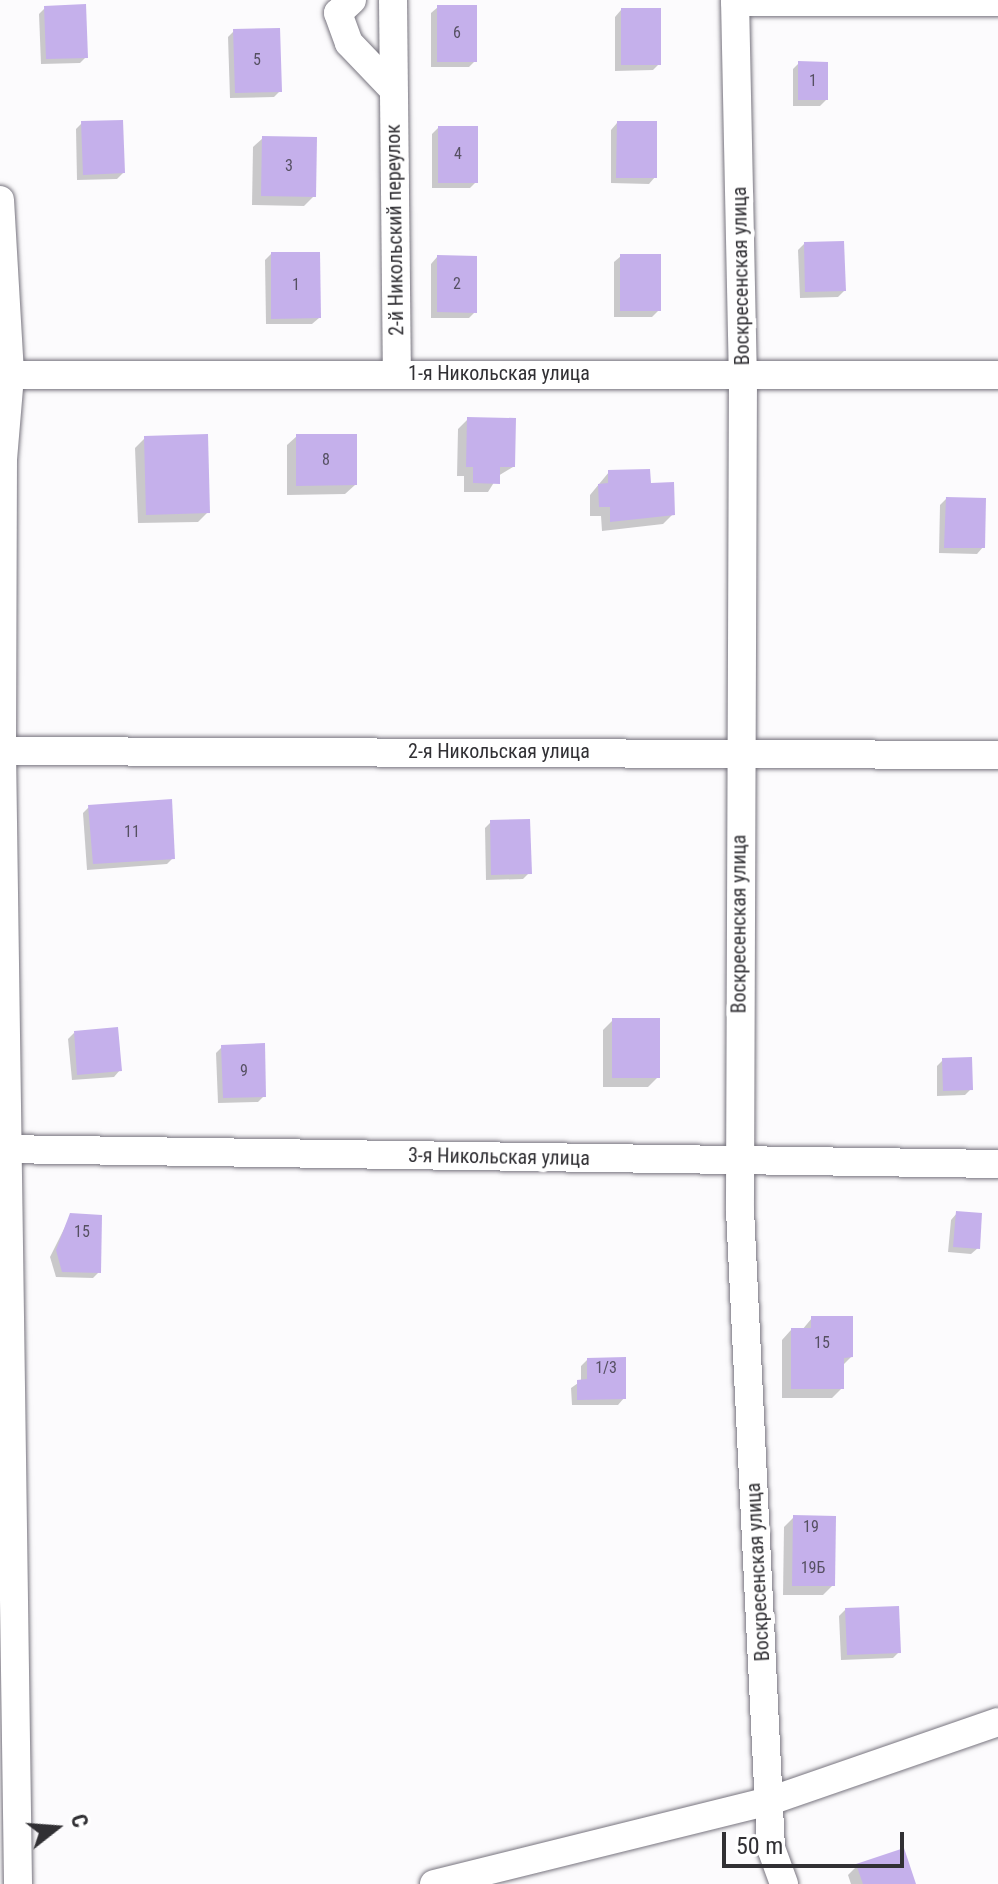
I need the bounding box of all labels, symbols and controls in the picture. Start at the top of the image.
house number: 6 [453,23,461,43]
house number: 5 [253,50,261,70]
house number: 1 [809,71,817,91]
street label: 2-й Никольский переулок [381,124,409,336]
house number: 4 [454,144,462,164]
house number: 3 [285,156,293,176]
street label: Воскресенская улица [727,186,755,366]
house number: 2 [453,274,461,294]
house number: 1 [292,275,300,295]
street label: 1-я Никольская улица [408,361,590,385]
house number: 8 [322,450,330,470]
street label: 2-я Никольская улица [408,739,590,763]
house number: 11 [124,822,140,842]
street label: Воскресенская улица [727,835,751,1013]
house number: 9 [240,1061,248,1081]
street label: 3-я Никольская улица [408,1143,590,1171]
house number: 15 [74,1222,90,1242]
house number: 15 [814,1333,830,1353]
house number: 1/3 [595,1358,617,1378]
street label: Воскресенская улица [741,1482,775,1662]
house number: 19 [803,1517,819,1537]
house number: 19Б [801,1558,825,1578]
north arrow [16,1788,96,1868]
text: С [66,1811,93,1830]
scale bar [726,1816,908,1866]
text: 50 m [736,1832,783,1860]

